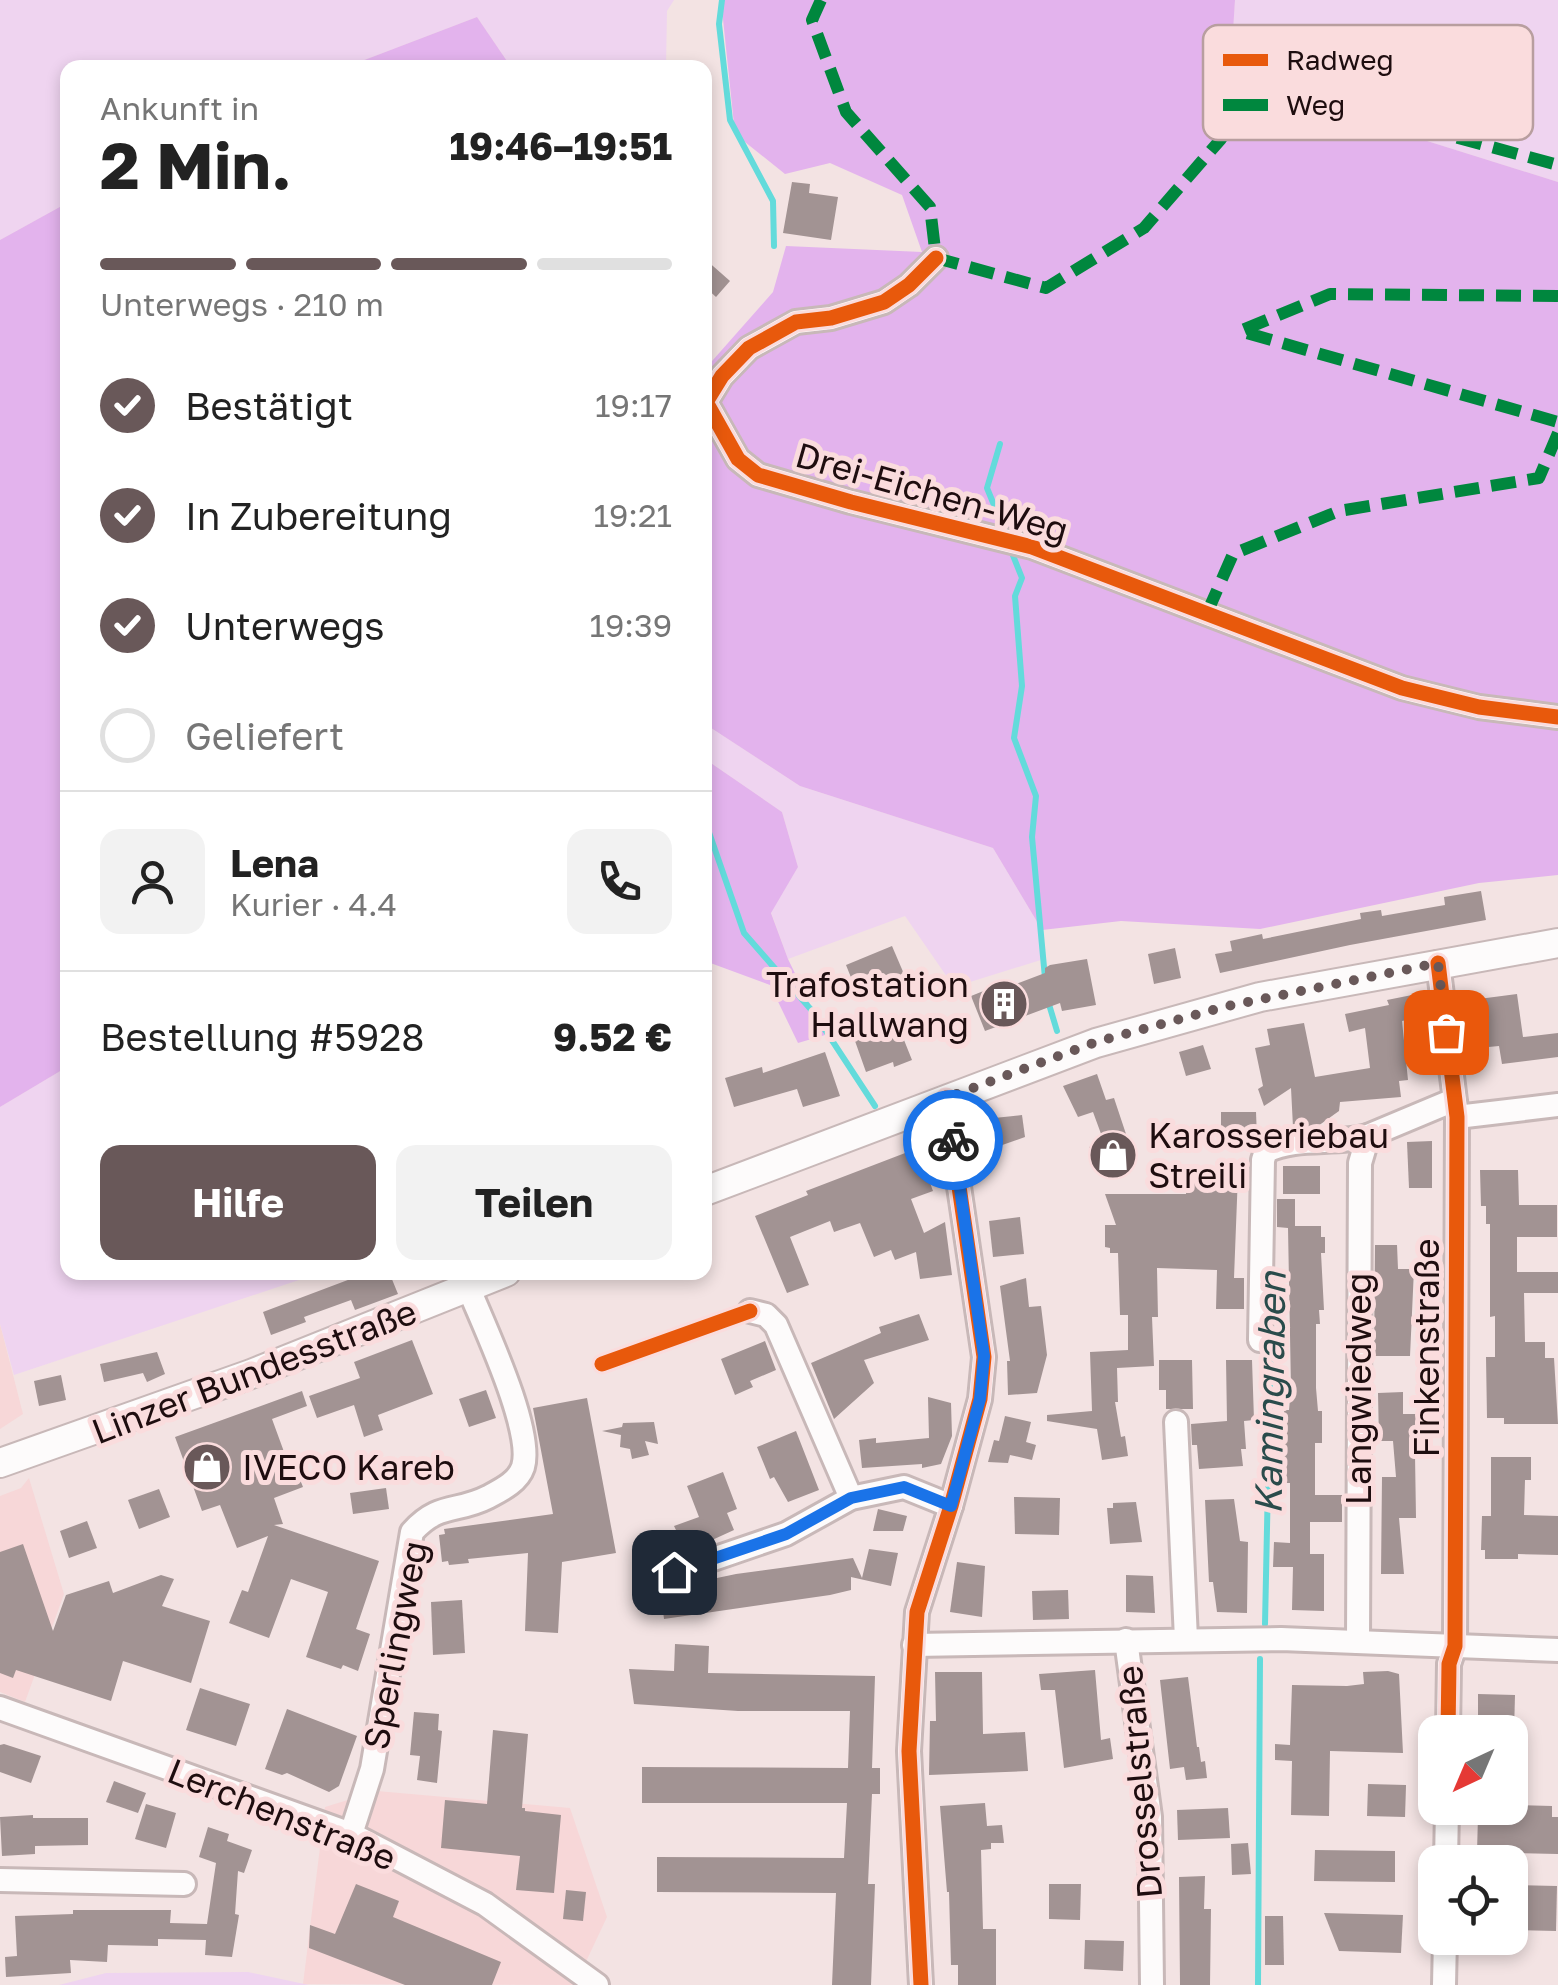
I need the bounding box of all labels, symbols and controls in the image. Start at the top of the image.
legend [1203,25,1533,140]
text: Radweg [1286,43,1394,76]
text: Weg [1286,88,1345,121]
text: Ankunft in [100,89,259,127]
text: 19:46–19:51 [450,123,672,168]
text: 2 Min. [100,125,292,203]
text: Unterwegs · 210 m [100,285,384,323]
icon: check [100,378,155,433]
text: Bestätigt [185,383,353,428]
text: 19:17 [595,386,672,424]
street label: Drei-Eichen-Weg [791,433,1073,551]
icon: check [100,488,155,543]
text: In Zubereitung [185,493,452,538]
text: 19:21 [593,496,672,534]
icon: check [100,598,155,653]
text: Unterwegs [185,603,385,648]
text: 19:39 [589,606,672,644]
text: Geliefert [185,713,344,758]
button: person [100,829,205,934]
button: phone [567,829,672,934]
text: Lena [230,840,319,885]
text: Kurier · 4.4 [230,885,397,923]
place label: Trafostation Hallwang [766,963,969,1045]
building icon: Trafostation Hallwang [978,978,1030,1030]
pin [1404,990,1489,1075]
icon: bag [1419,1005,1474,1060]
text: Bestellung #5928 [100,1014,425,1059]
text: 9.52 € [553,1014,672,1059]
courier [903,1090,1003,1190]
icon: bike [926,1113,981,1168]
place label: Karosseriebau Streili [1148,1114,1389,1196]
shop icon: Karosseriebau Streili [1087,1129,1139,1181]
button: Hilfe [100,1145,376,1260]
button: Teilen [396,1145,672,1260]
street label: Finkenstraße [1405,1239,1447,1457]
water label: Kamingraben [1244,1270,1294,1515]
street label: Langwiedweg [1337,1273,1379,1505]
street label: Linzer Bundesstraße [86,1290,422,1452]
shop icon: IVECO Kareb [181,1441,233,1493]
place label: IVECO Kareb [242,1446,455,1488]
pin [632,1530,717,1615]
street label: Sperlingweg [354,1537,436,1753]
icon: home [647,1545,702,1600]
street label: Drosselstraße [1108,1664,1170,1900]
north arrow [1418,1715,1528,1825]
map controls [1418,1715,1528,1955]
street label: Lerchenstraße [162,1749,402,1879]
button: locate [1418,1845,1528,1955]

